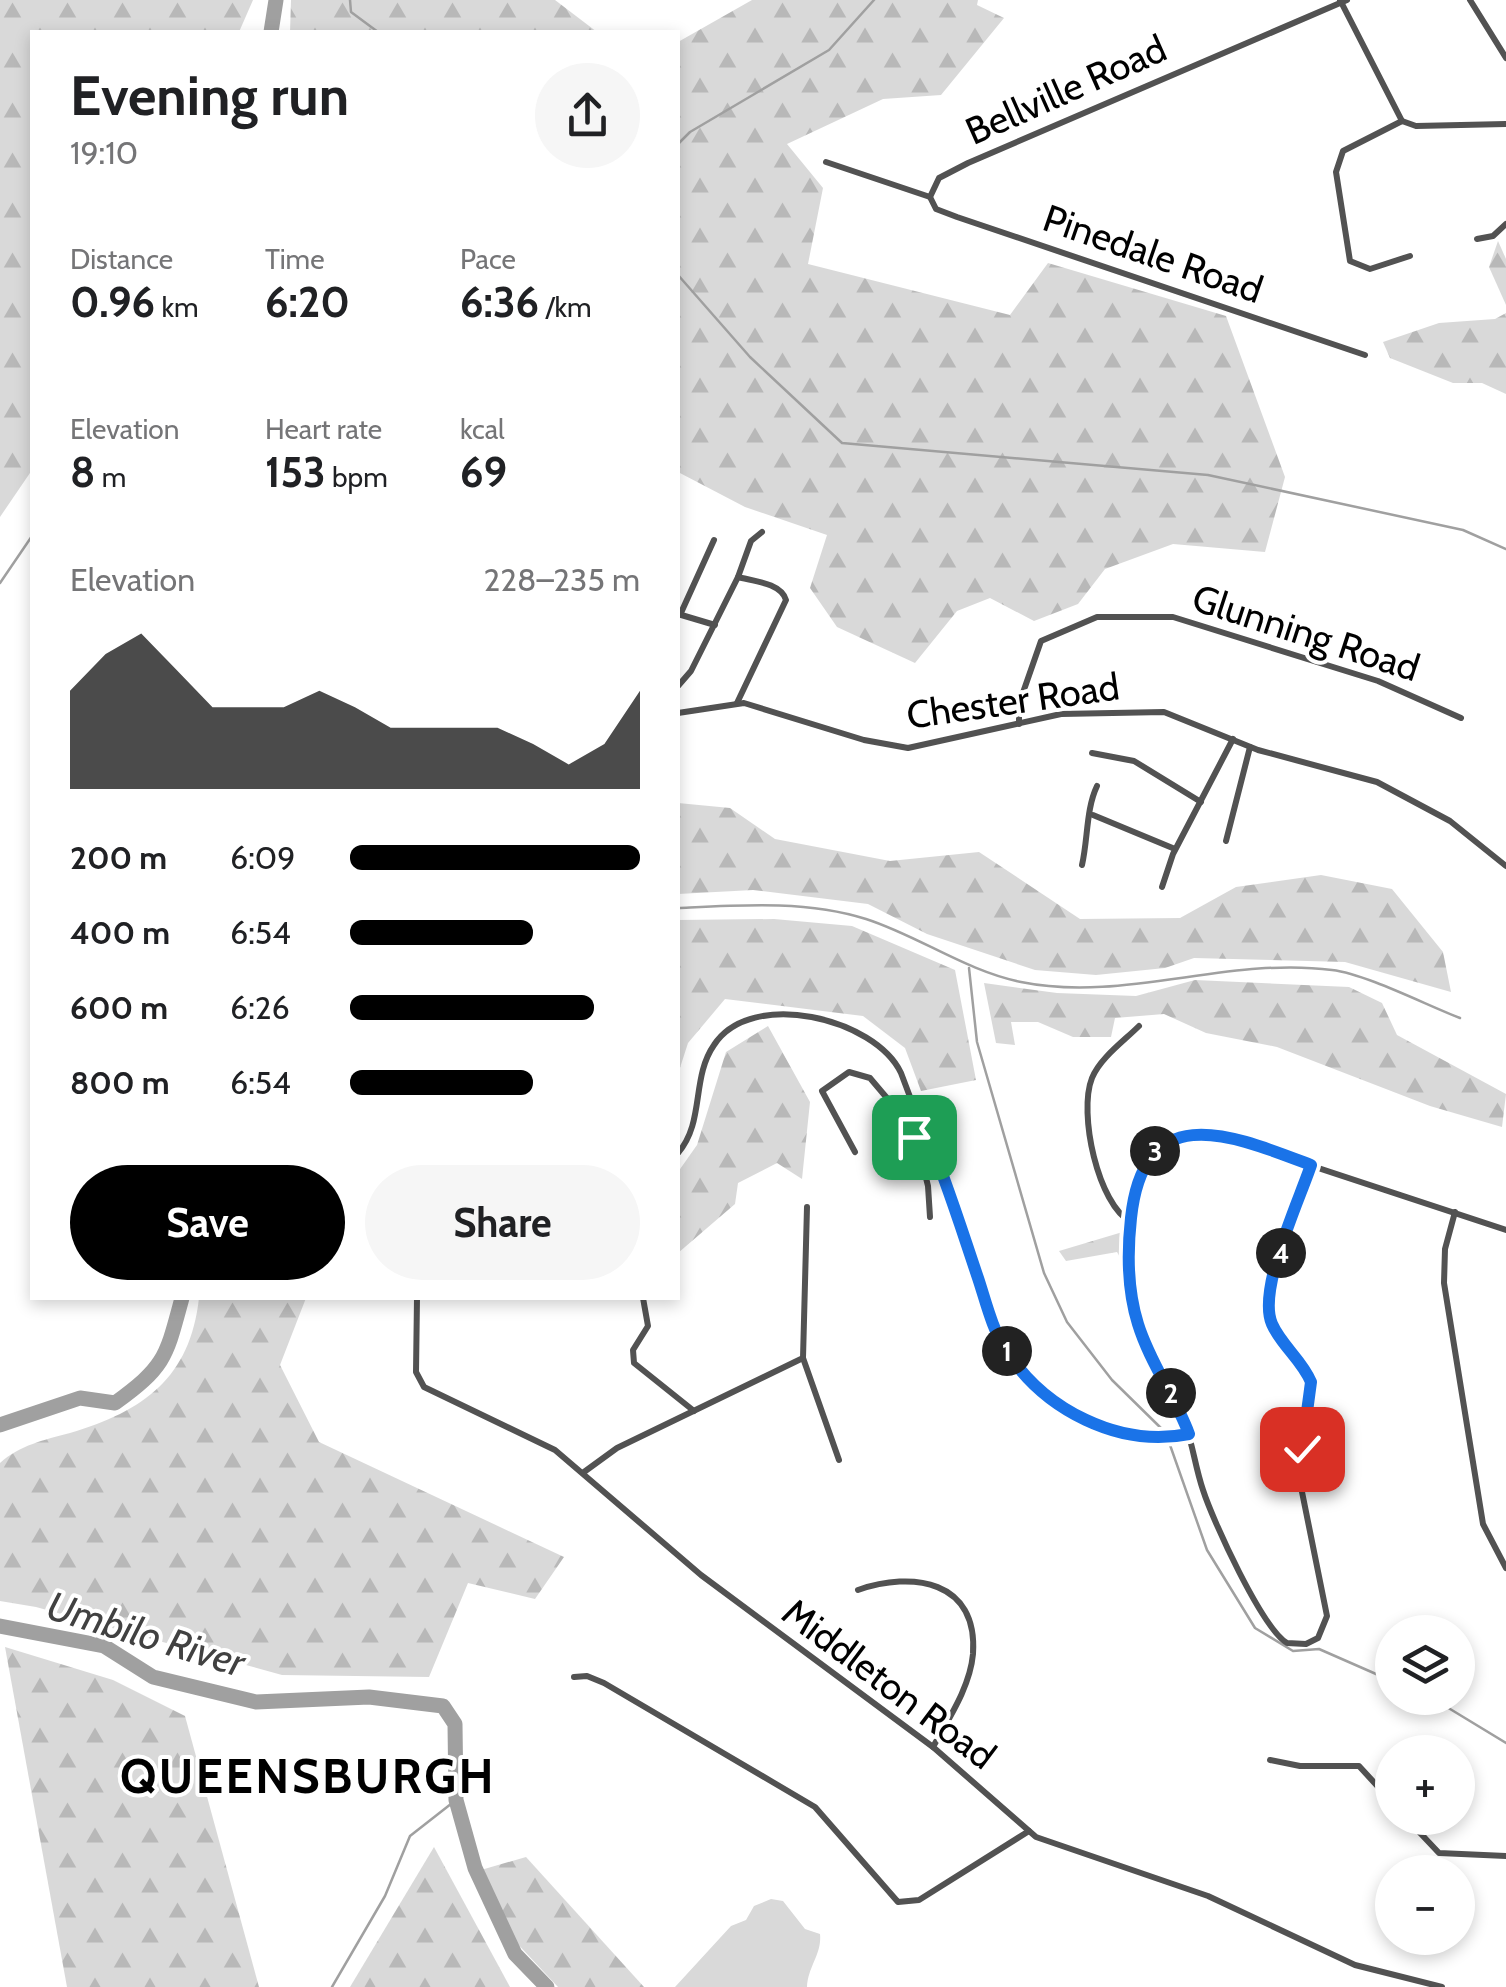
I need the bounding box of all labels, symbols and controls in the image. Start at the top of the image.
street label: Bellville Road [958,24,1173,155]
text: Evening run [70,62,349,129]
button: share [535,63,640,168]
text: 19:10 [70,133,138,172]
street label: Pinedale Road [1037,194,1269,313]
text: Distance [70,242,173,276]
text: Time [265,242,325,276]
text: Pace [460,242,516,276]
text: 0.96 [70,276,155,328]
text: 6:20 [265,276,350,328]
text: 6:36 [460,276,539,328]
text: km [155,290,199,324]
text: /km [539,290,592,324]
text: Elevation [70,412,179,446]
text: Heart rate [265,412,382,446]
text: kcal [460,412,505,446]
text: 8 [70,446,95,498]
text: 153 [265,446,326,498]
text: 69 [460,446,507,498]
text: m [95,460,126,494]
text: bpm [326,460,388,494]
text: Elevation [70,560,195,599]
text: 228–235 m [484,560,640,599]
street label: Glunning Road [1187,574,1426,691]
street label: Chester Road [904,662,1122,739]
text: 200 m [70,838,167,877]
text: 6:09 [230,838,295,877]
text: 400 m [70,913,170,952]
text: 6:54 [230,913,291,952]
text: 600 m [70,988,168,1027]
text: 6:26 [230,988,290,1027]
text: 800 m [70,1063,170,1102]
text: 6:54 [230,1063,291,1102]
pin [872,1095,957,1180]
icon: arrive [887,1110,942,1165]
pin: 3 [1130,1126,1180,1176]
text: 3 [1147,1134,1163,1168]
button: Save [70,1165,345,1280]
button: Share [365,1165,640,1280]
pin: 4 [1256,1228,1306,1278]
text: 4 [1272,1236,1290,1270]
pin: 1 [982,1326,1032,1376]
text: 1 [1002,1334,1012,1368]
pin: 2 [1146,1368,1196,1418]
text: 2 [1164,1376,1178,1410]
pin [1260,1407,1345,1492]
icon: check [1275,1422,1330,1477]
water label: Umbilo River [41,1580,253,1687]
street label: Middleton Road [773,1588,1005,1779]
map controls [1375,1615,1475,1955]
button: layers [1375,1615,1475,1715]
button: + [1375,1735,1475,1835]
district label: QUEENSBURGH [120,1747,496,1805]
button: − [1375,1855,1475,1955]

